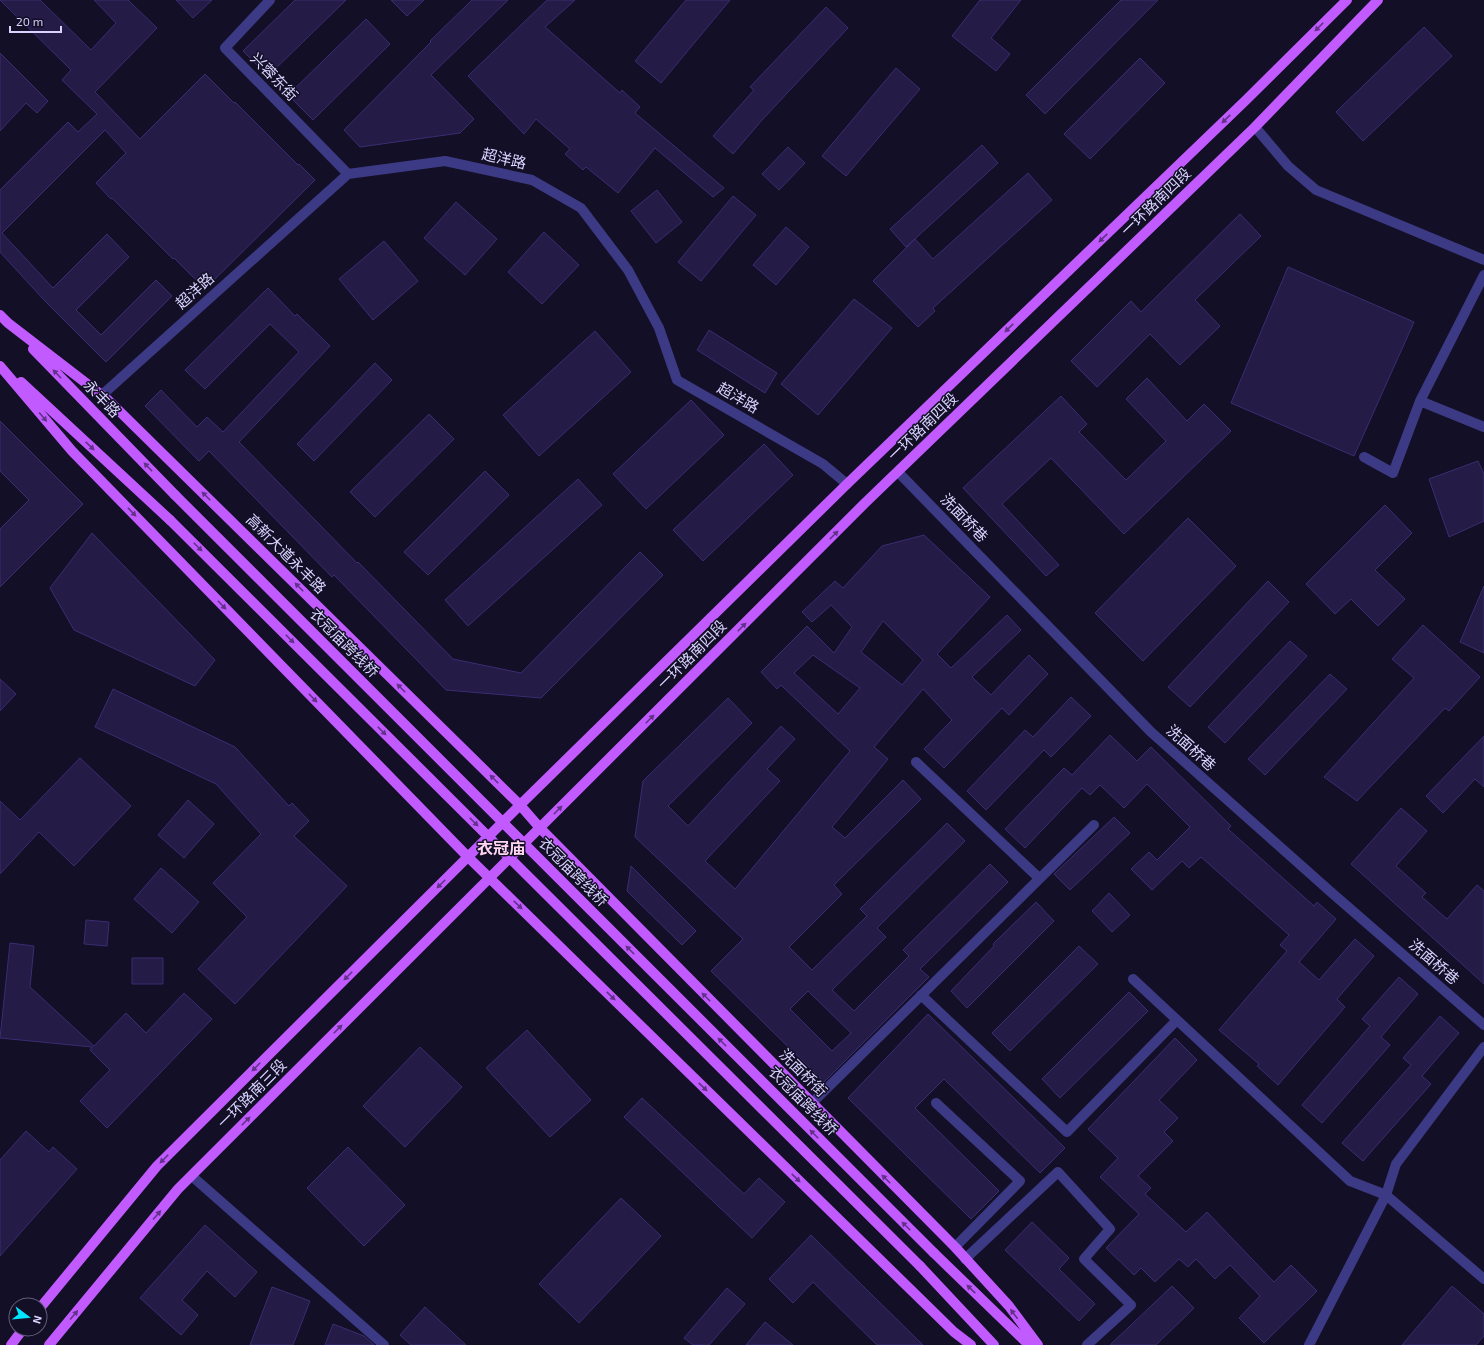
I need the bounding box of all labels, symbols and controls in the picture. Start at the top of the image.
scale bar [10,8,61,34]
text: 20 m [16,14,43,28]
one-way arrow [1314,23,1324,32]
street label: 兴蓉东街 [247,48,302,104]
one-way arrow [1221,114,1231,124]
street label: 超洋路 [480,144,528,172]
street label: 一环路南四段 [1117,164,1194,239]
one-way arrow [1098,233,1108,243]
street label: 超洋路 [172,269,217,312]
one-way arrow [1004,323,1014,333]
one-way arrow [52,369,62,379]
street label: 永丰路 [81,376,125,421]
street label: 超洋路 [715,378,762,416]
street label: 一环路南四段 [884,389,961,464]
one-way arrow [39,412,48,422]
one-way arrow [86,441,95,450]
one-way arrow [143,462,153,472]
street label: 洗面桥巷 [937,489,992,545]
one-way arrow [201,491,211,501]
one-way arrow [127,507,136,517]
street label: 高新大道永丰路 [243,510,330,597]
one-way arrow [829,530,839,540]
one-way arrow [193,542,203,552]
one-way arrow [294,582,304,592]
one-way arrow [218,600,227,610]
street label: 衣冠庙跨线桥 [307,604,383,680]
street label: 一环路南四段 [653,616,729,692]
one-way arrow [737,622,747,632]
one-way arrow [285,634,295,644]
one-way arrow [396,683,406,693]
one-way arrow [308,693,318,703]
one-way arrow [645,714,655,723]
street label: 洗面桥巷 [1163,720,1220,774]
one-way arrow [377,726,387,736]
one-way arrow [489,774,499,784]
one-way arrow [553,805,562,815]
one-way arrow [469,817,479,827]
street label: 衣冠庙跨线桥 [536,833,612,909]
district label: 衣冠庙 [477,838,525,857]
one-way arrow [436,879,446,889]
one-way arrow [513,900,523,910]
street label: 洗面桥巷 [1406,935,1463,988]
one-way arrow [625,945,635,955]
one-way arrow [343,971,353,981]
one-way arrow [606,991,616,1001]
one-way arrow [702,992,711,1002]
one-way arrow [333,1024,343,1034]
one-way arrow [717,1037,727,1047]
street label: 洗面桥街 [776,1045,831,1100]
street label: 一环路南三段 [213,1055,289,1131]
one-way arrow [251,1062,261,1072]
street label: 衣冠庙跨线桥 [766,1062,842,1138]
one-way arrow [698,1082,708,1092]
one-way arrow [241,1116,251,1126]
one-way arrow [809,1129,819,1139]
one-way arrow [159,1154,169,1164]
one-way arrow [791,1173,801,1183]
one-way arrow [882,1174,891,1184]
one-way arrow [152,1209,161,1220]
one-way arrow [901,1221,911,1231]
one-way arrow [966,1284,976,1294]
north arrow [8,1297,48,1337]
one-way arrow [1010,1308,1018,1319]
one-way arrow [69,1310,78,1320]
text: N [31,1314,45,1326]

